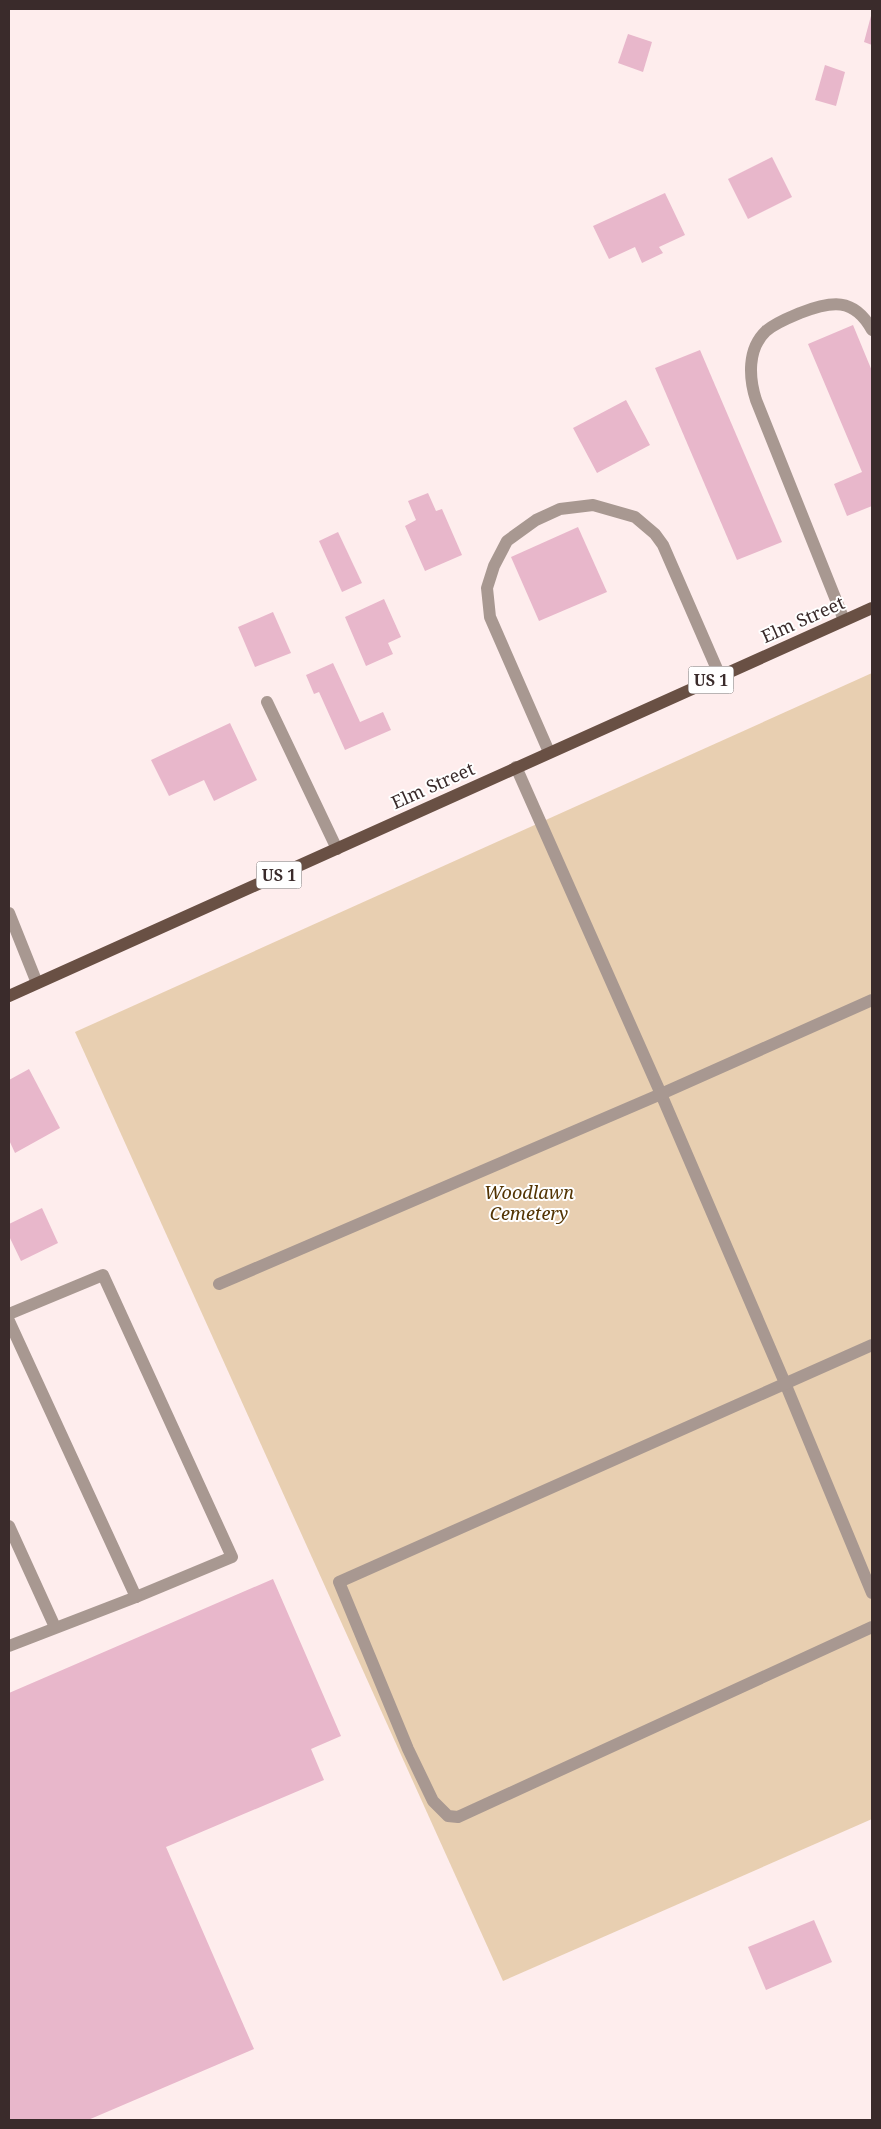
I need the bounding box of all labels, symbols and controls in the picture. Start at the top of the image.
street label: Elm Street [757,590,848,648]
road number: US 1 [688,666,734,694]
street label: Elm Street [387,756,478,814]
road number: US 1 [256,862,302,888]
park label: Woodlawn Cemetery [484,1180,574,1225]

